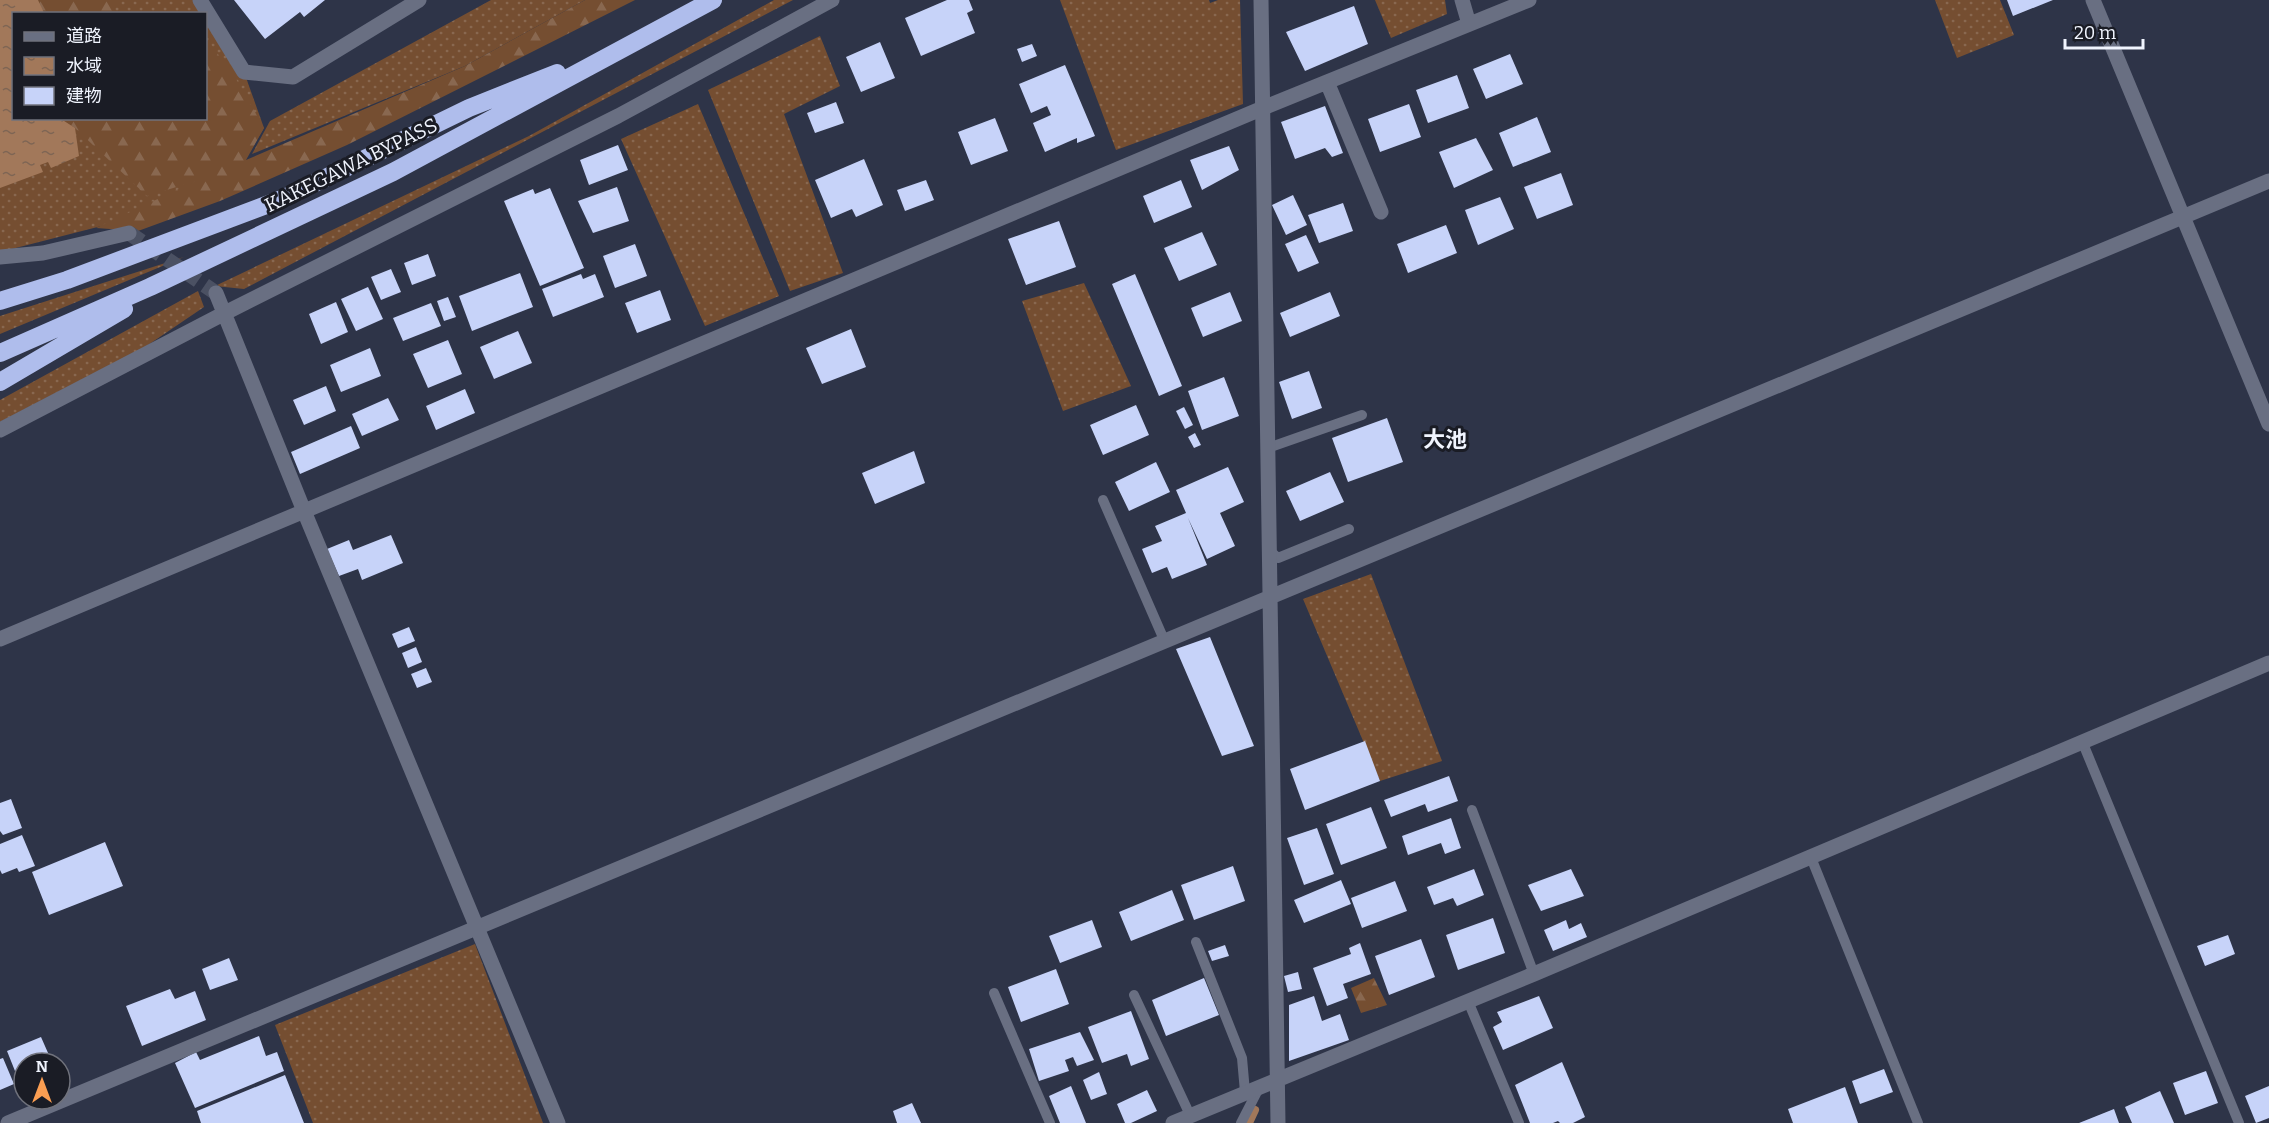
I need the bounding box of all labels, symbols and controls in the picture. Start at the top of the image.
legend [12,12,207,120]
scale bar [2065,12,2143,50]
text: 20 m [2074,22,2116,44]
text: 道路 [66,25,102,47]
text: 水域 [66,55,102,77]
text: 建物 [66,85,102,107]
street label: KAKEGAWA BYPASS [261,113,441,217]
district label: 大池 [1423,426,1467,453]
north arrow [12,1051,72,1111]
text: N [36,1057,48,1076]

